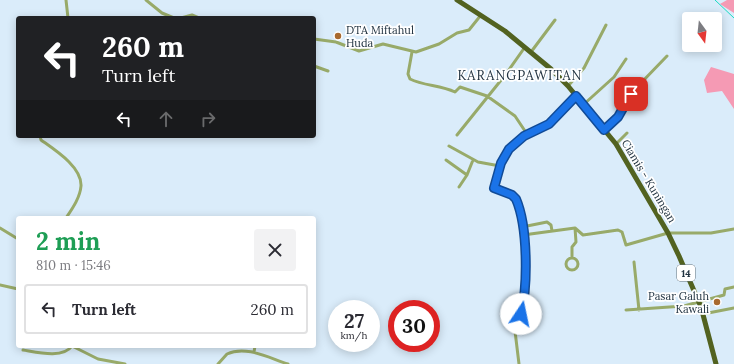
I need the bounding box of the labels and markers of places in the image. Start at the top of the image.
place label: DTA Miftahul Huda [346,23,414,50]
marker: DTA Miftahul Huda [333,31,343,41]
pin [614,77,648,111]
place label: Pasar Galuh Kawali [648,289,709,316]
marker: Pasar Galuh Kawali [712,297,722,307]

